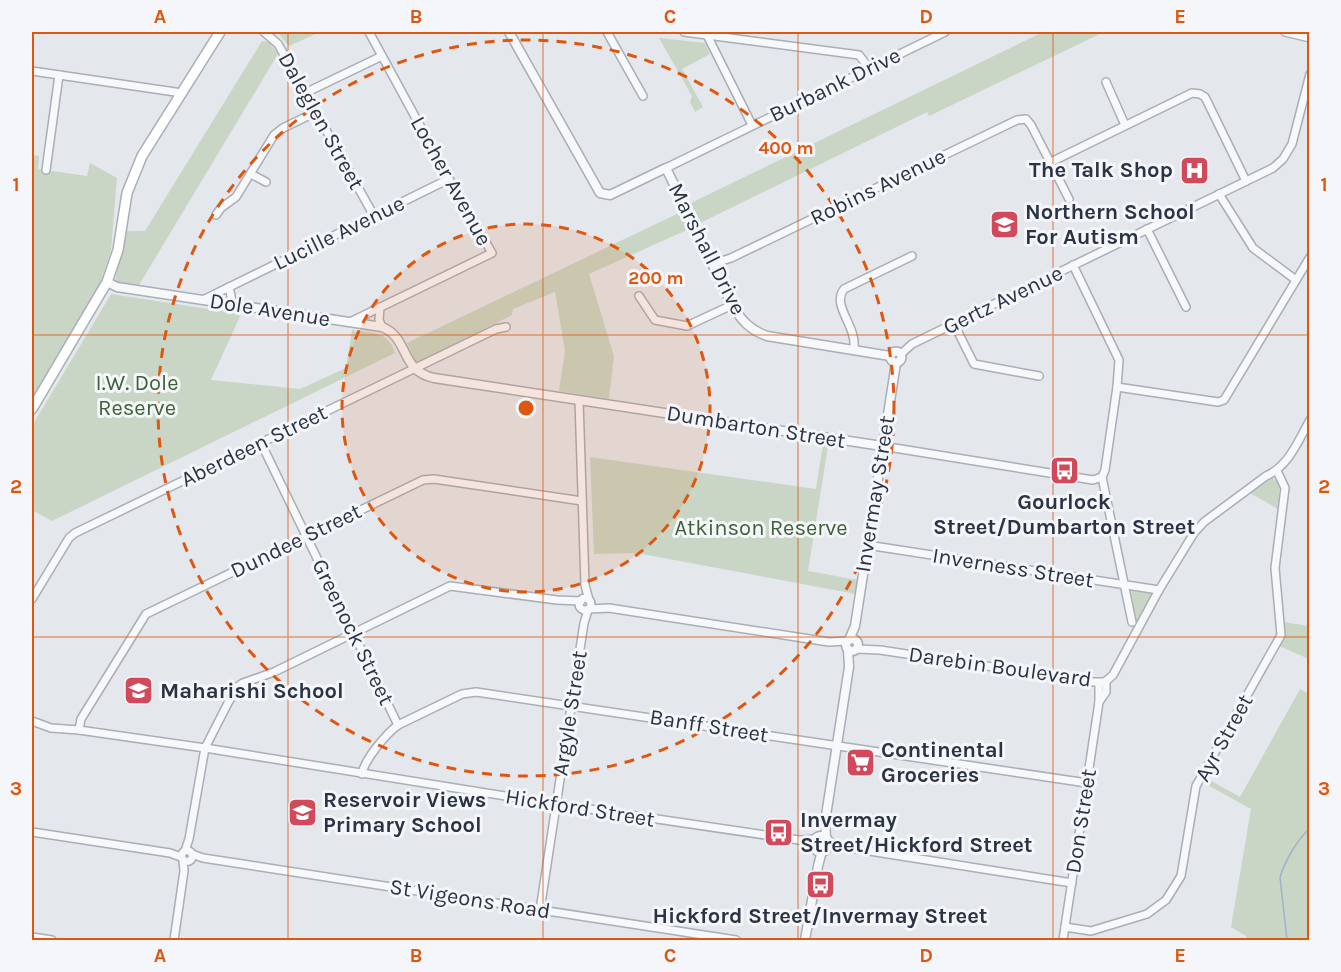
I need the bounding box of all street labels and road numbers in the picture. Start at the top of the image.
street label: Burbank Drive [765,42,905,128]
street label: Daleglen Street [273,48,369,194]
street label: Locher Avenue [405,112,497,250]
street label: Robins Avenue [806,143,950,231]
street label: Marshall Drive [663,179,751,319]
street label: Lucille Avenue [269,190,409,276]
street label: Gertz Avenue [939,260,1067,340]
street label: Dole Avenue [208,288,332,332]
street label: Aberdeen Street [177,399,331,493]
street label: Dumbarton Street [665,400,847,454]
street label: Invermay Street [850,414,900,574]
street label: Dundee Street [226,498,366,584]
street label: Inverness Street [930,542,1096,594]
street label: Greenock Street [306,555,400,709]
street label: Darebin Boulevard [907,641,1093,693]
street label: Argyle Street [547,649,593,777]
street label: Ayr Street [1189,690,1259,786]
street label: Banff Street [648,704,770,748]
street label: Don Street [1060,767,1102,875]
street label: Hickford Street [503,783,657,833]
street label: St Vigeons Road [388,873,552,925]

